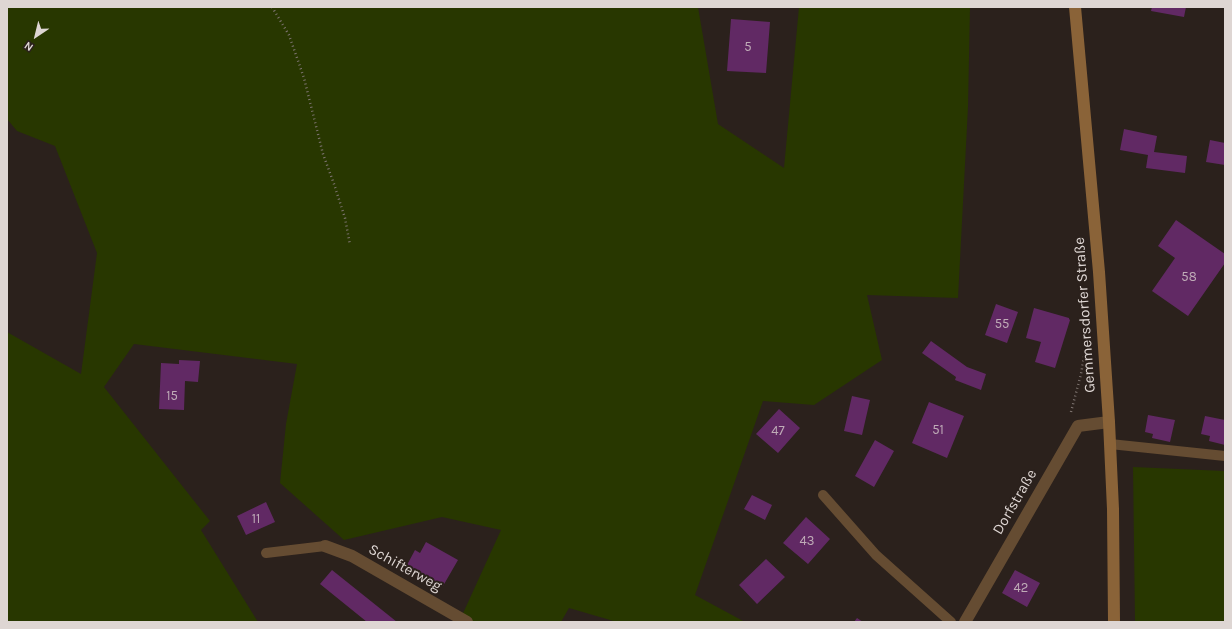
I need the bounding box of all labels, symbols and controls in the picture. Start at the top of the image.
north arrow [16,16,56,56]
text: N [22,39,36,54]
house number: 5 [744,39,752,55]
street label: Gemmersdorfer Straße [1071,237,1099,393]
house number: 58 [1181,269,1197,285]
house number: 55 [995,316,1009,332]
house number: 15 [166,388,178,404]
house number: 51 [932,422,944,438]
house number: 47 [771,423,785,439]
street label: Dorfstraße [989,466,1041,538]
house number: 11 [252,511,260,527]
house number: 43 [800,533,814,549]
street label: Schifterweg [365,540,445,596]
house number: 42 [1014,580,1028,596]

